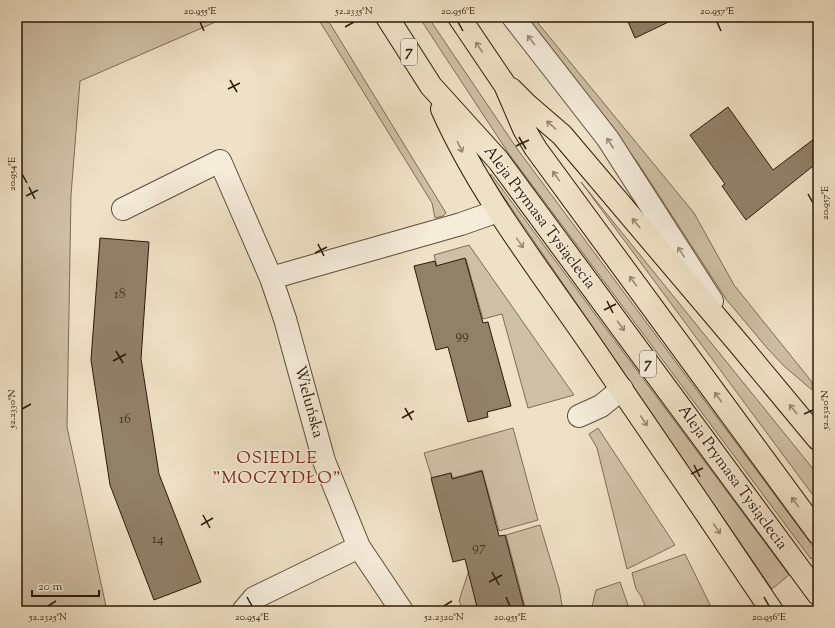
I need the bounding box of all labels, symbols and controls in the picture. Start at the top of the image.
text: 20.955°E [184,4,216,19]
text: 52.2335°N [334,4,373,19]
text: 20.956°E [441,4,475,19]
text: 20.957°E [700,4,734,19]
one-way arrow [527,35,535,46]
road number: 7 [401,39,417,65]
one-way arrow [475,41,483,52]
one-way arrow [546,121,557,130]
one-way arrow [606,137,614,149]
one-way arrow [457,140,464,152]
street label: Aleja Prymasa Tysiąclecia [477,142,601,295]
text: 20.954°E [5,157,20,191]
one-way arrow [552,171,560,182]
text: 20.957°E [818,186,833,220]
one-way arrow [632,218,641,229]
one-way arrow [516,237,524,248]
one-way arrow [676,247,685,258]
one-way arrow [629,276,637,287]
house number: 18 [114,285,126,305]
one-way arrow [616,321,625,332]
house number: 99 [455,326,469,346]
road number: 7 [640,351,656,377]
street label: Wieluńska [287,363,329,441]
text: 52.2330°N [5,390,20,429]
text: 52.2320°N [818,390,833,431]
one-way arrow [714,392,722,403]
street label: Aleja Prymasa Tysiąclecia [672,401,793,556]
one-way arrow [789,404,798,415]
house number: 16 [119,410,131,430]
one-way arrow [640,416,648,427]
district label: OSIEDLE "MOCZYDŁO" [212,447,342,491]
one-way arrow [791,496,799,507]
one-way arrow [713,523,721,534]
house number: 14 [152,530,164,550]
house number: 97 [472,538,486,558]
scale bar [32,572,99,598]
text: 20 m [38,578,63,596]
text: 52.2325°N [28,610,67,625]
text: 20.954°E [235,610,269,625]
text: 52.2320°N [423,610,464,625]
text: 20.955°E [494,610,526,625]
text: 20.956°E [752,610,786,625]

